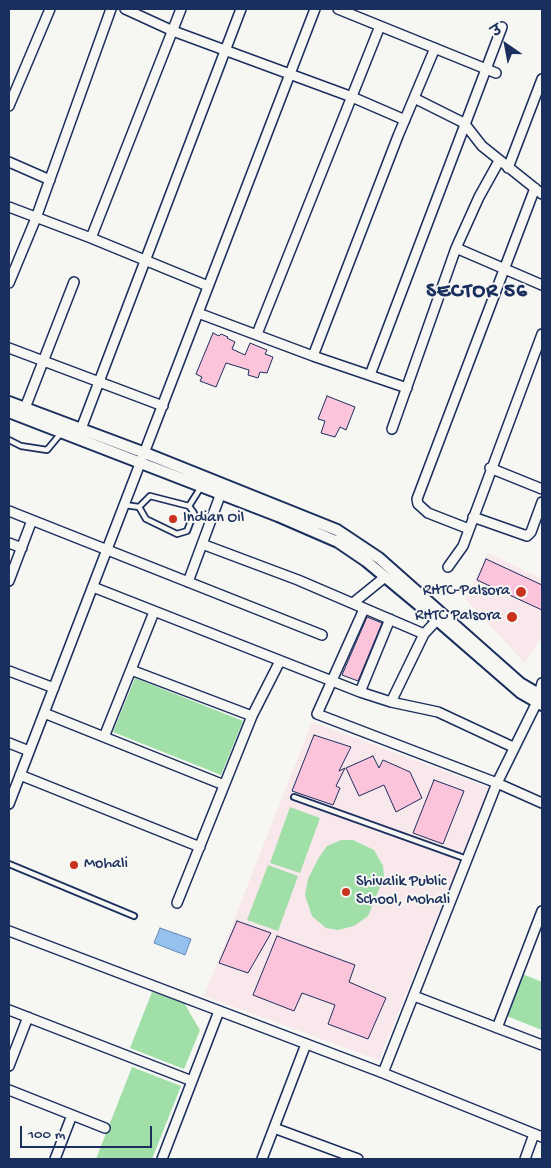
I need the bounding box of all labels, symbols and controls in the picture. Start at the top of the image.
north arrow [481,20,531,70]
text: उ [489,22,506,42]
district label: SECTOR 56 [425,280,529,306]
place label: Indian Oil [183,509,244,529]
marker: Indian Oil [167,513,179,525]
place label: RHTC-Palsora [423,582,510,602]
marker: RHTC-Palsora [514,585,528,599]
place label: RHTC Palsora [415,607,501,627]
marker: RHTC Palsora [505,610,519,624]
place label: Mohali [84,855,128,875]
marker: Mohali [68,859,80,871]
place label: Shivalik Public School, Mohali [356,873,450,911]
marker: Shivalik Public School, Mohali [340,886,352,898]
scale bar [22,1116,155,1148]
text: 100 m [28,1126,65,1144]

